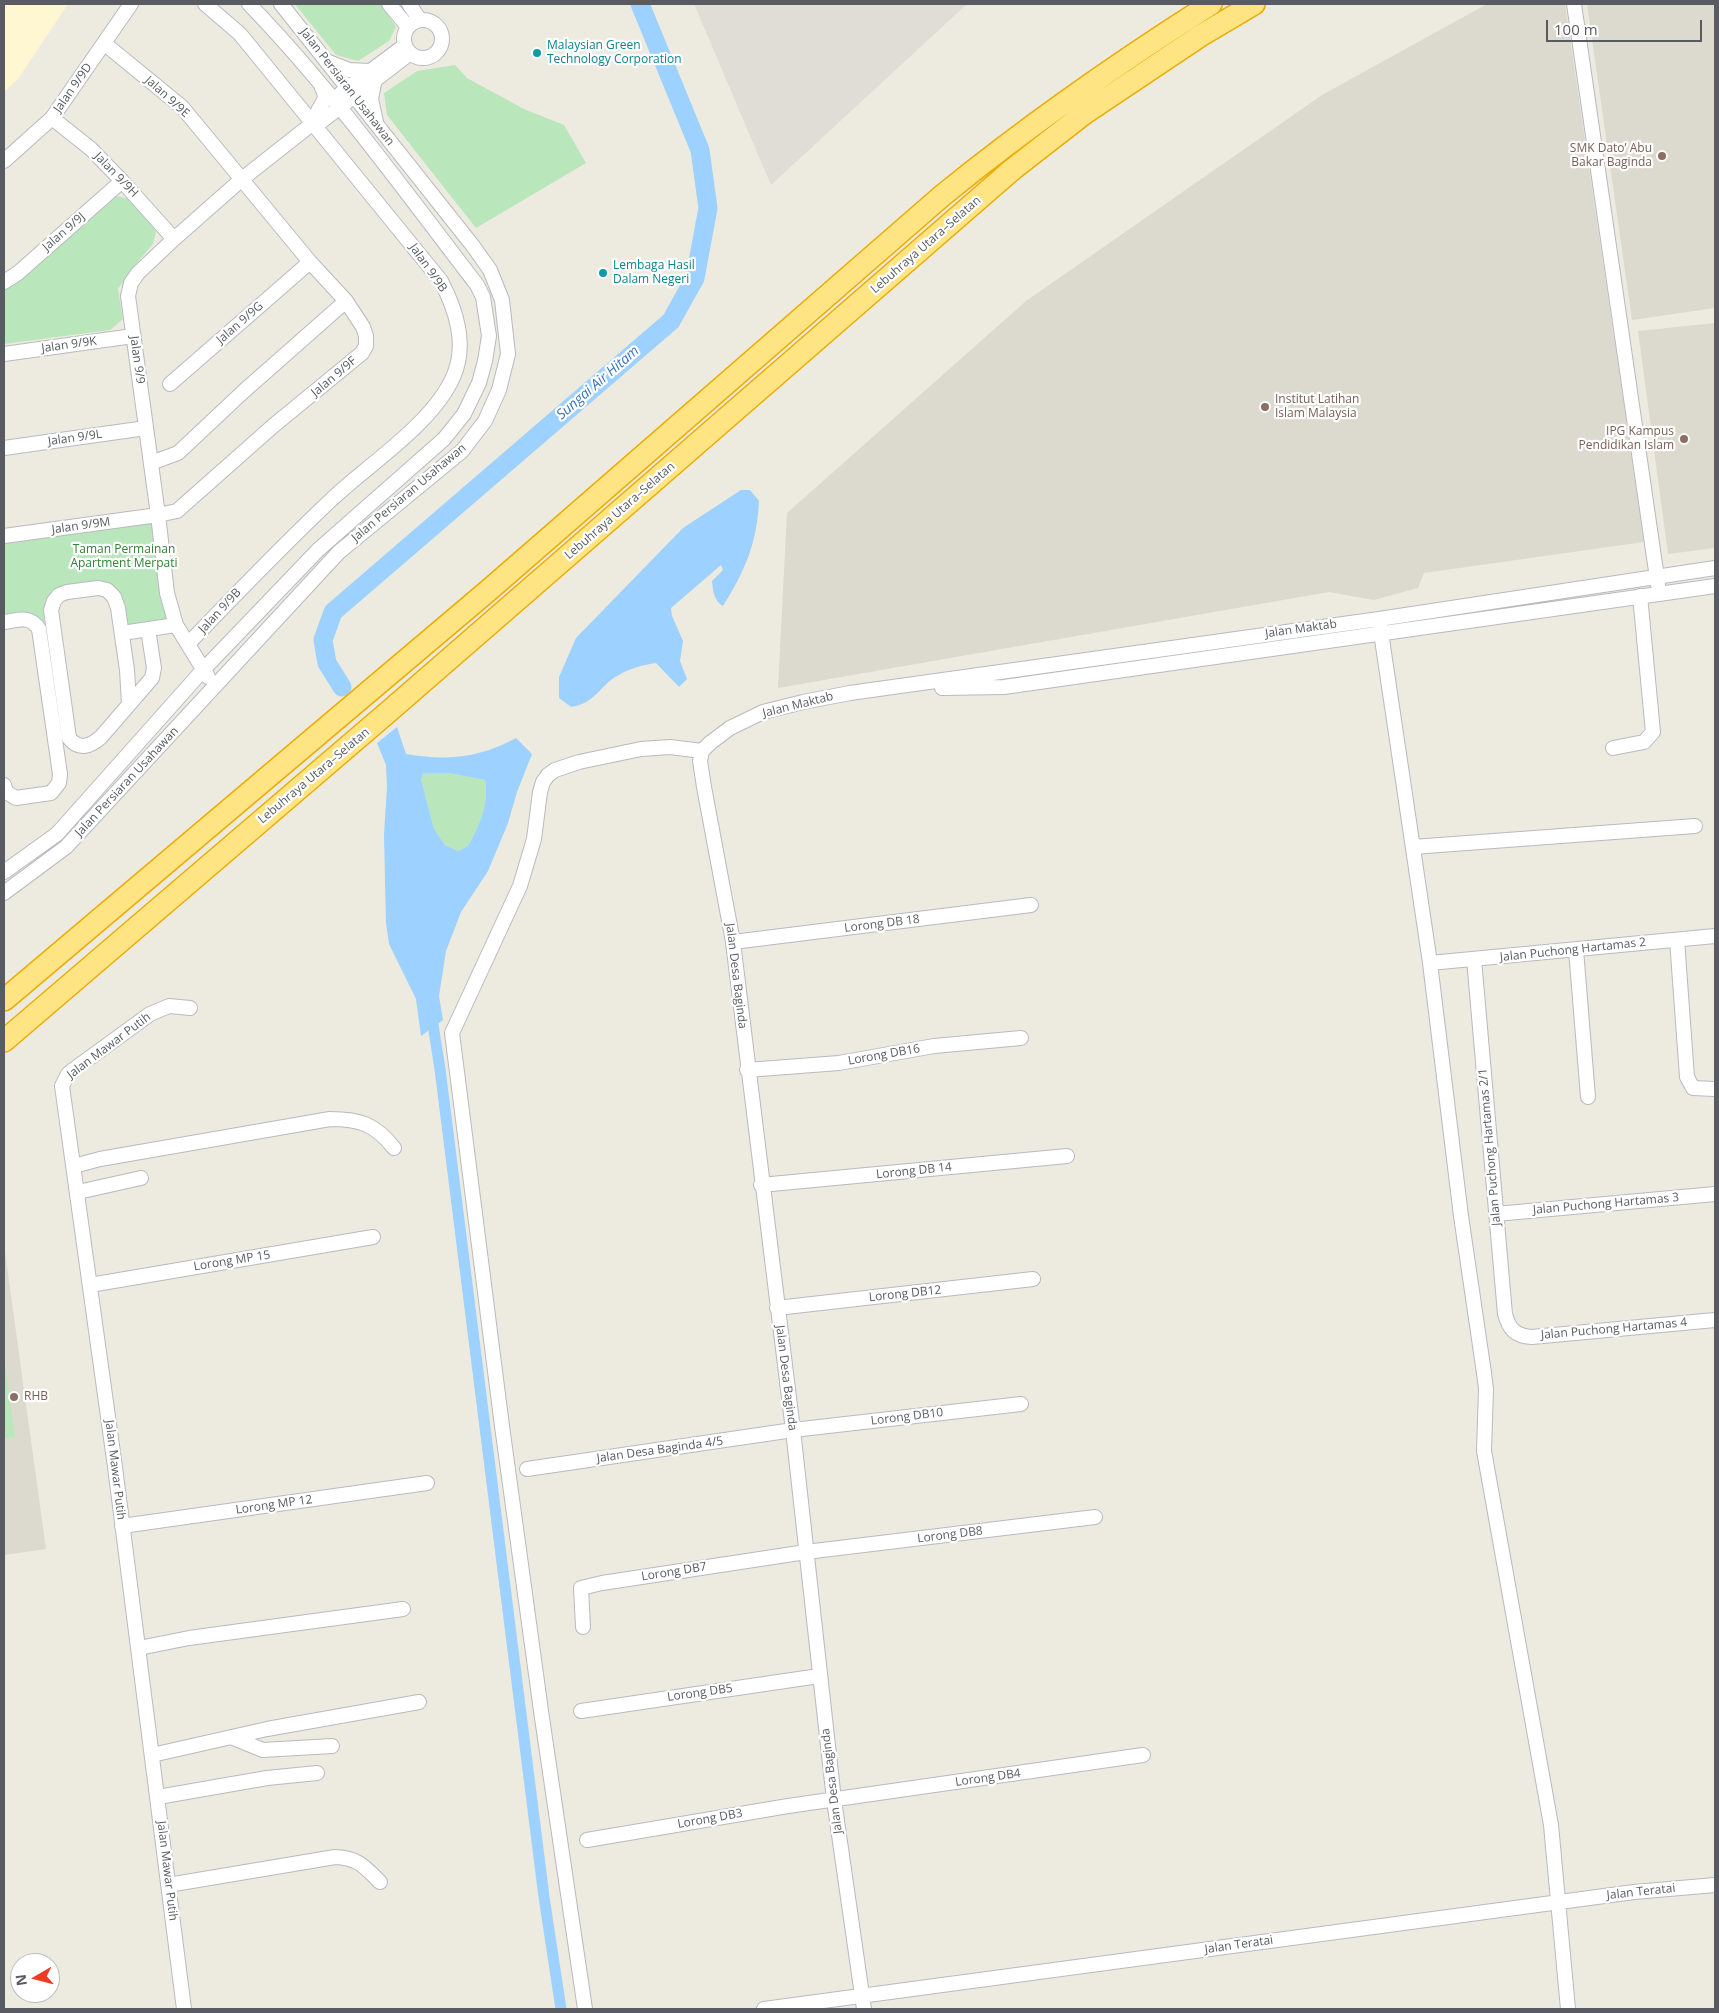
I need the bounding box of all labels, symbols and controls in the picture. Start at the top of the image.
scale bar [1549,10,1705,42]
text: 100 m [1554,19,1598,39]
street label: Jalan Persiaran Usahawan [297,25,397,149]
place label: Malaysian Green Technology Corporation [547,39,682,67]
marker: Malaysian Green Technology Corporation [531,47,543,59]
street label: Jalan 9/9D [51,61,95,115]
street label: Jalan 9/9E [142,73,192,121]
place label: SMK Dato’ Abu Bakar Baginda [1570,142,1652,170]
street label: Jalan 9/9H [91,149,141,201]
marker: SMK Dato’ Abu Bakar Baginda [1656,150,1668,162]
street label: Lebuhraya Utara–Selatan [868,193,984,297]
street label: Jalan 9/9J [40,210,88,254]
street label: Jalan 9/9B [406,241,450,295]
place label: Lembaga Hasil Dalam Negeri [613,259,695,287]
marker: Lembaga Hasil Dalam Negeri [597,267,609,279]
street label: Jalan 9/9G [214,299,266,347]
street label: Jalan 9/9K [41,334,97,356]
street label: Jalan 9/9 [127,335,147,385]
water label: Sungai Air Hitam [553,343,643,423]
street label: Jalan 9/9F [309,354,359,400]
place label: Institut Latihan Islam Malaysia [1275,393,1359,421]
marker: Institut Latihan Islam Malaysia [1259,401,1271,413]
place label: IPG Kampus Pendidikan Islam [1579,425,1674,453]
street label: Jalan 9/9L [47,427,103,449]
marker: IPG Kampus Pendidikan Islam [1678,433,1690,445]
street label: Jalan Persiaran Usahawan [349,441,469,545]
street label: Lebuhraya Utara–Selatan [562,459,678,563]
street label: Jalan 9/9M [51,515,111,537]
park label: Taman Permainan Apartment Merpati [70,543,178,571]
street label: Jalan 9/9B [196,586,244,636]
street label: Jalan Maktab [1264,617,1338,641]
street label: Jalan Maktab [761,689,835,721]
street label: Jalan Persiaran Usahawan [72,724,182,840]
street label: Lebuhraya Utara–Selatan [255,725,373,827]
street label: Lorong DB 18 [843,912,921,936]
street label: Jalan Desa Baginda [722,922,750,1030]
street label: Jalan Puchong Hartamas 2 [1499,935,1647,965]
street label: Jalan Mawar Putih [64,1010,154,1082]
street label: Lorong DB16 [847,1042,921,1068]
street label: Jalan Puchong Hartamas 2/1 [1476,1068,1504,1226]
street label: Lorong DB 14 [876,1160,952,1182]
street label: Jalan Puchong Hartamas 3 [1532,1190,1680,1218]
street label: Lorong MP 15 [193,1248,271,1274]
street label: Lorong DB12 [868,1283,942,1305]
street label: Jalan Puchong Hartamas 4 [1540,1315,1688,1343]
street label: Jalan Desa Baginda [772,1324,800,1432]
place label: RHB [24,1390,48,1404]
marker: RHB [8,1391,20,1403]
street label: Lorong DB10 [870,1405,944,1429]
street label: Jalan Mawar Putih [102,1419,128,1521]
street label: Jalan Desa Baginda 4/5 [596,1434,724,1466]
street label: Lorong MP 12 [235,1492,313,1518]
street label: Lorong DB8 [916,1524,984,1546]
street label: Lorong DB7 [640,1560,708,1584]
street label: Lorong DB5 [666,1681,734,1705]
street label: Jalan Desa Baginda [818,1727,846,1835]
street label: Lorong DB4 [954,1766,1022,1790]
street label: Lorong DB3 [676,1806,744,1832]
street label: Jalan Mawar Putih [154,1820,180,1922]
street label: Jalan Teratai [1606,1881,1676,1903]
street label: Jalan Teratai [1204,1933,1274,1957]
north arrow [10,1953,60,2003]
text: N [10,1973,31,1987]

